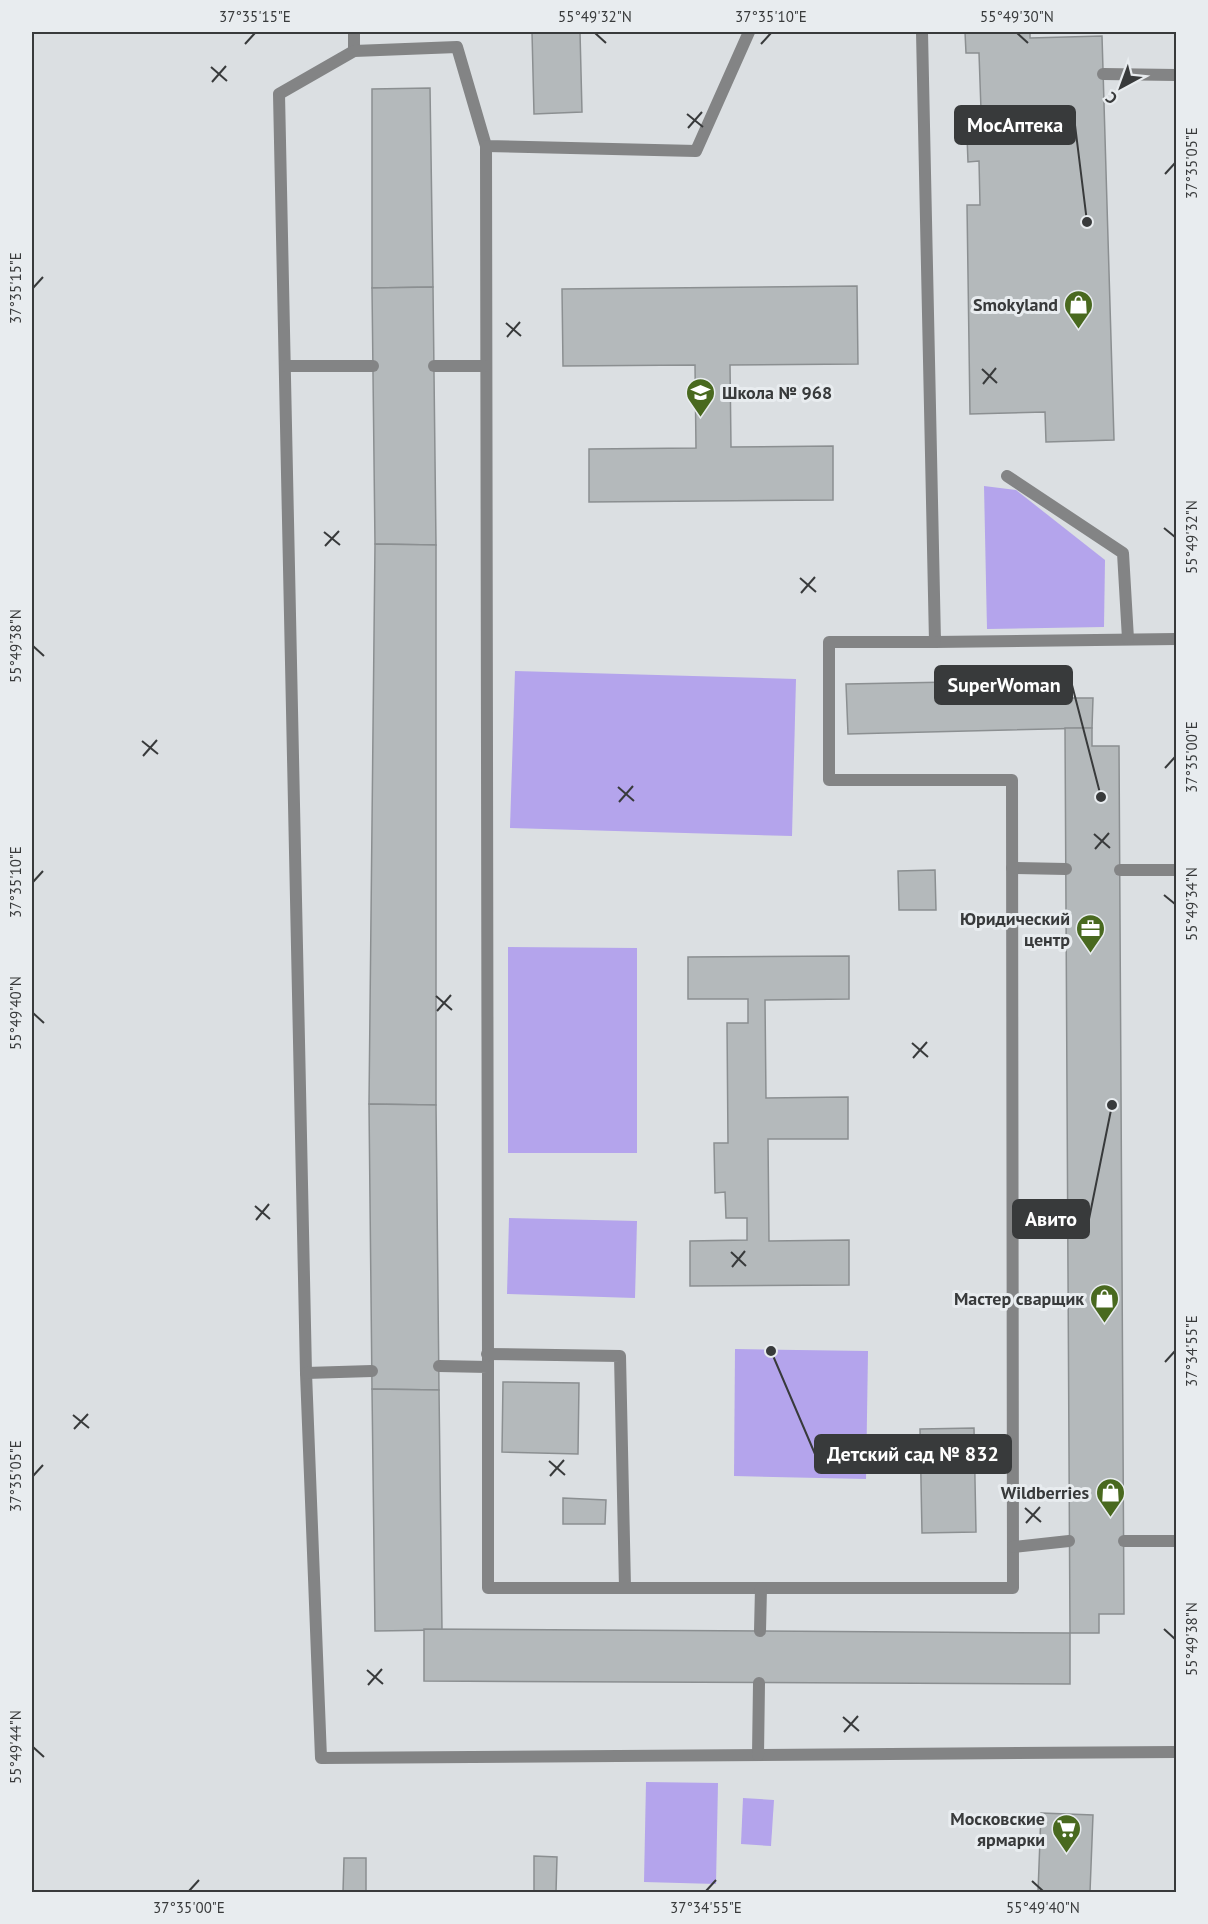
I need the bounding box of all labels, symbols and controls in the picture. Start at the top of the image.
text: 37°35'15"E [219,7,291,26]
text: 55°49'32"N [558,7,632,26]
text: 37°35'10"E [735,7,807,26]
text: 55°49'30"N [980,7,1054,26]
north arrow [1091,57,1151,117]
text: С [1101,88,1121,109]
callout: МосАптека [955,106,1075,144]
text: МосАптека [967,112,1063,138]
text: 37°35'05"E [1182,127,1201,199]
text: 37°35'15"E [6,252,25,324]
shop icon: Smokyland [1063,288,1095,330]
place label: Smokyland [973,293,1058,316]
school or university icon: Школа № 968 [685,376,717,418]
place label: Школа № 968 [722,381,832,404]
text: 55°49'32"N [1182,500,1201,574]
text: 55°49'38"N [6,609,25,683]
callout: SuperWoman [935,666,1072,704]
text: SuperWoman [947,672,1061,698]
text: 37°35'00"E [1182,721,1201,793]
text: 37°35'10"E [6,846,25,918]
text: 55°49'34"N [1182,867,1201,941]
place label: Юридический центр [960,907,1070,951]
office icon: Юридический центр [1075,912,1107,954]
text: 55°49'40"N [6,976,25,1050]
callout: Авито [1013,1200,1089,1238]
text: Авито [1025,1206,1077,1232]
shop icon: Мастер сварщик [1089,1282,1121,1324]
place label: Мастер сварщик [954,1287,1084,1310]
text: 37°34'55"E [1182,1315,1201,1387]
callout: Детский сад № 832 [815,1435,1011,1473]
text: 37°35'05"E [6,1440,25,1512]
text: Детский сад № 832 [827,1441,999,1467]
shop icon: Wildberries [1094,1476,1126,1518]
place label: Wildberries [1001,1481,1089,1504]
text: 55°49'38"N [1182,1602,1201,1676]
text: 55°49'44"N [6,1710,25,1784]
place label: Московские ярмарки [950,1807,1045,1851]
supermarket icon: Московские ярмарки [1050,1812,1082,1854]
text: 37°35'00"E [153,1898,225,1917]
text: 37°34'55"E [670,1898,742,1917]
text: 55°49'40"N [1006,1898,1080,1917]

